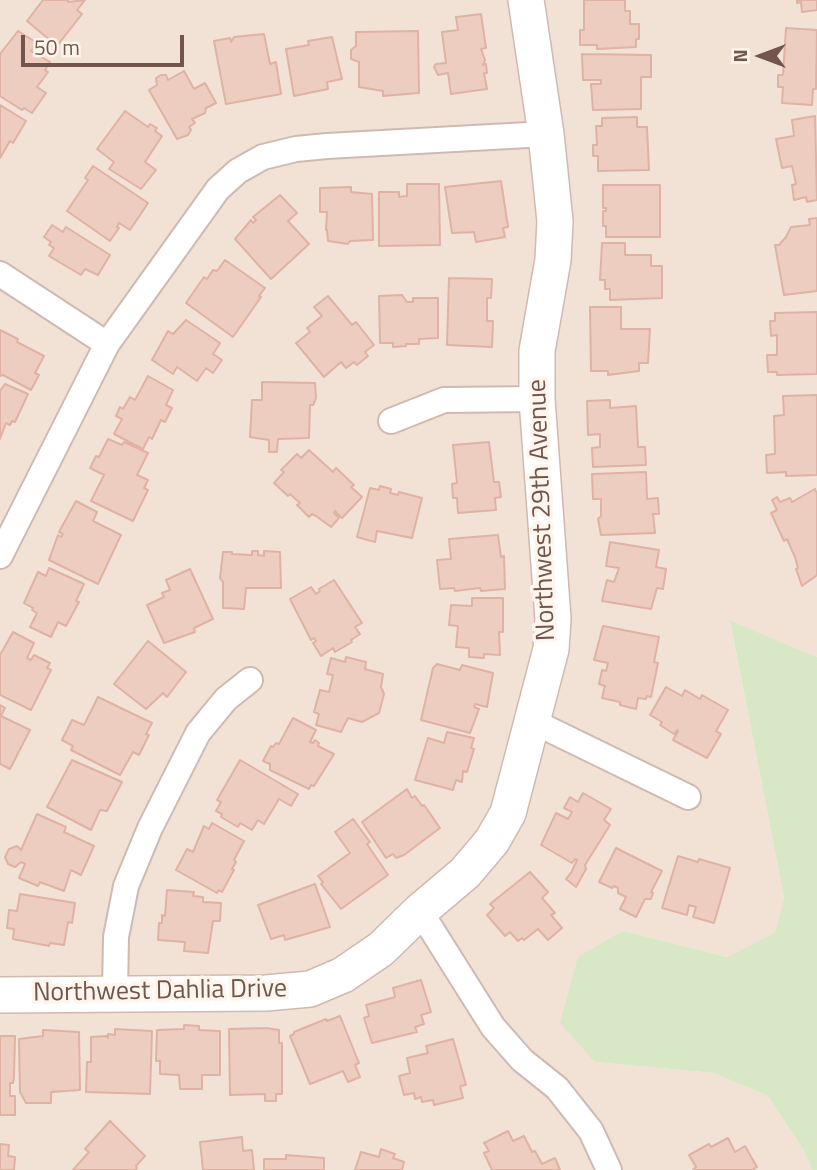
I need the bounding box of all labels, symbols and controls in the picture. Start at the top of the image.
scale bar [24,21,187,65]
north arrow [726,21,796,91]
text: 50 m [34,31,80,63]
text: N [725,49,754,63]
street label: Northwest 29th Avenue [523,378,563,642]
street label: Northwest Dahlia Drive [33,974,287,1010]

